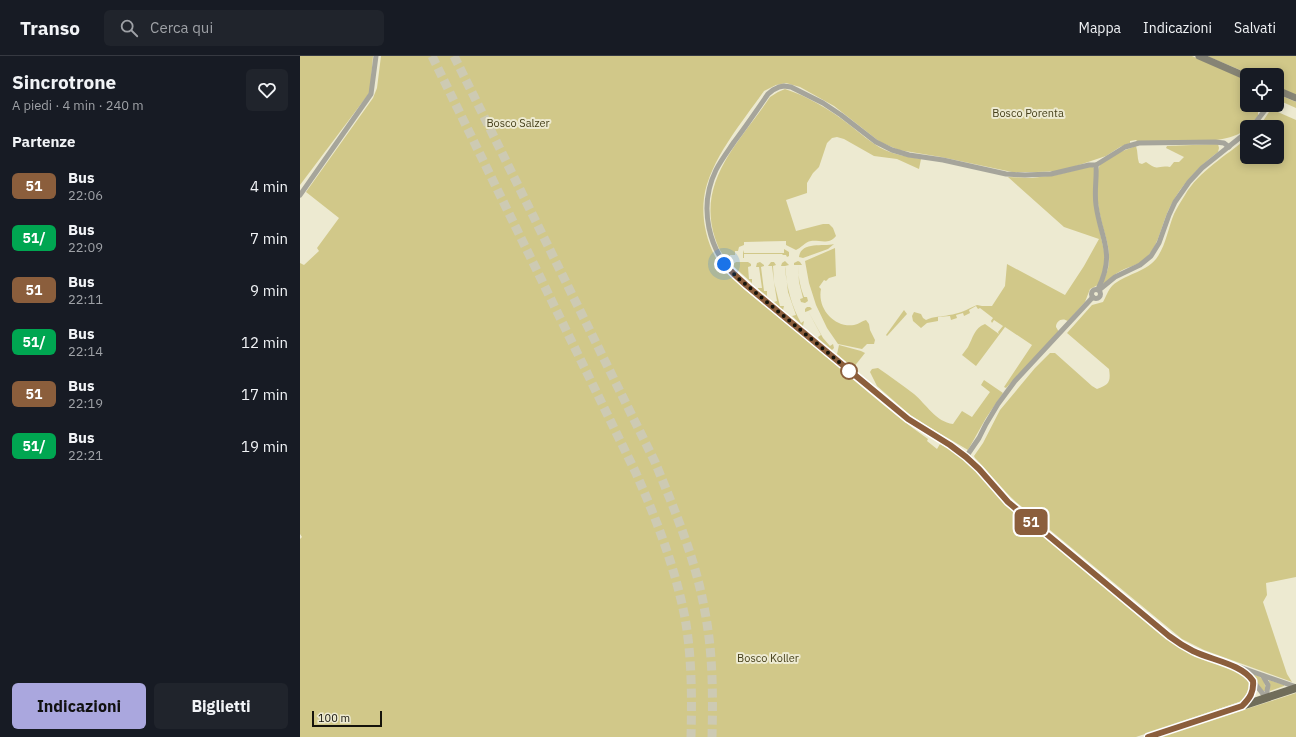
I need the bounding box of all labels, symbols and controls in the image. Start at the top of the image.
search box [104,10,384,46]
text: Transo [20,16,80,40]
icon: search [118,17,140,39]
text: Cerca qui [150,18,213,37]
text: Mappa [1079,19,1121,37]
text: Indicazioni [1143,19,1212,37]
text: Salvati [1234,19,1276,37]
map controls [1240,68,1284,164]
button: locate [1240,68,1284,112]
button: heart [246,69,288,111]
text: Sincrotrone [12,70,116,94]
text: A piedi · 4 min · 240 m [12,97,144,114]
park label: Bosco Porenta [992,106,1064,120]
park label: Bosco Salzer [486,116,550,130]
button: layers [1240,120,1284,164]
text: Partenze [12,132,75,151]
text: Bus [68,168,95,187]
text: 51 [26,177,42,195]
text: 4 min [250,177,288,196]
text: 22:06 [68,187,103,204]
text: Bus [68,220,95,239]
text: 51/ [22,229,46,247]
text: 7 min [250,229,288,248]
text: 22:09 [68,239,103,256]
your location [714,254,734,274]
text: Bus [68,272,95,291]
text: 51 [26,281,42,299]
text: 9 min [250,281,288,300]
text: 22:11 [68,291,103,308]
text: Bus [68,324,95,343]
text: 51/ [22,333,46,351]
text: 12 min [241,333,288,352]
text: 22:14 [68,343,103,360]
unlabelled marker [840,362,858,380]
text: Bus [68,376,95,395]
text: 51 [26,385,42,403]
text: 17 min [241,385,288,404]
text: 22:19 [68,395,103,412]
text: Bus [68,428,95,447]
text: 51/ [22,437,46,455]
text: 19 min [241,437,288,456]
text: 22:21 [68,447,103,464]
line badge: 51 [1013,509,1049,535]
text: 51 [1023,513,1039,531]
park label: Bosco Koller [737,651,799,665]
button: Indicazioni [12,683,146,729]
button: Biglietti [154,683,288,729]
scale bar [312,709,382,728]
text: 100 m [318,711,350,725]

